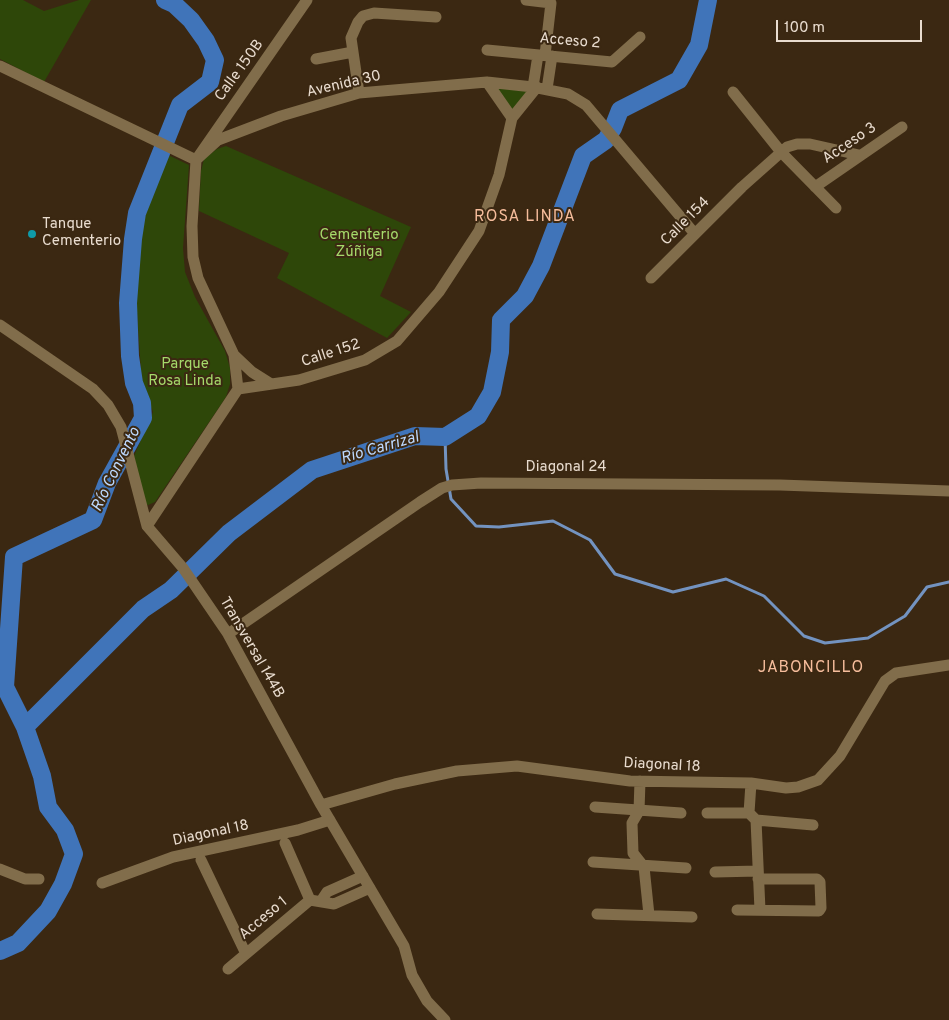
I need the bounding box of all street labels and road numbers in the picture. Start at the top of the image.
street label: Acceso 2 [539,30,601,54]
street label: Calle 150B [212,37,268,105]
street label: Avenida 30 [305,68,383,102]
street label: Acceso 3 [820,119,880,169]
street label: Calle 154 [658,194,714,250]
street label: Calle 152 [299,336,363,372]
street label: Diagonal 24 [525,459,607,477]
street label: Transversal 144B [215,594,287,702]
street label: Diagonal 18 [623,755,701,777]
street label: Diagonal 18 [171,817,251,851]
street label: Acceso 1 [236,894,292,944]

